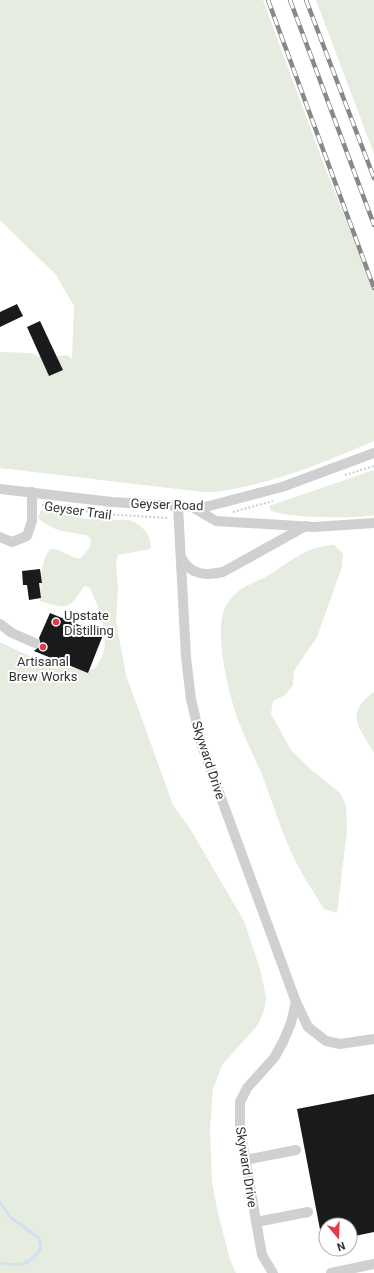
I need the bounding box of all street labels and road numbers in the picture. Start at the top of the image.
street label: Geyser Road [130,496,204,513]
street label: Geyser Trail [43,498,112,523]
street label: Skyward Drive [189,719,228,801]
street label: Skyward Drive [233,1126,260,1209]

